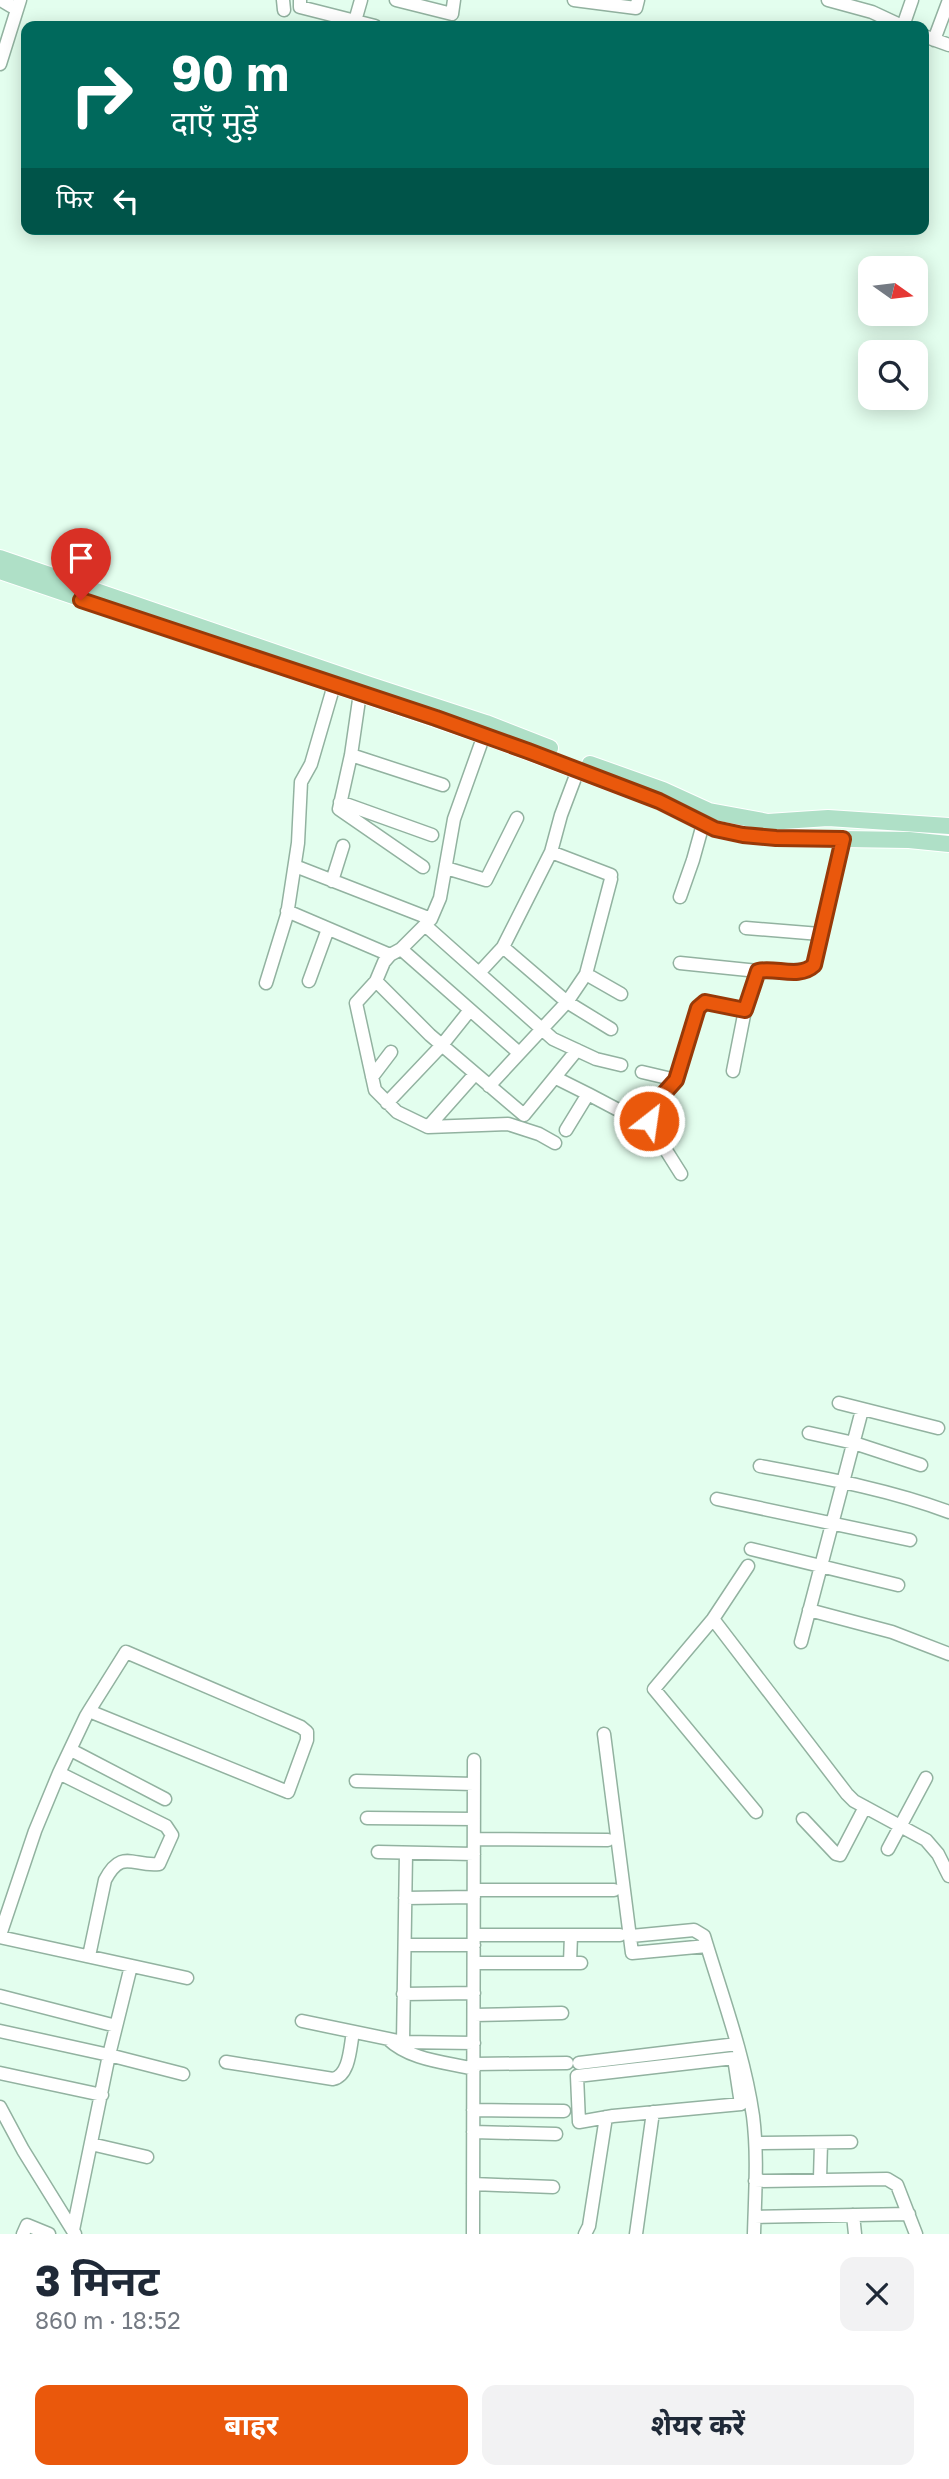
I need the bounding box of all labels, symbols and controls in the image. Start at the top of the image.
text: 90 m [171,43,289,102]
icon: right [56,49,147,140]
text: दाएँ मुड़ें [171,103,258,141]
icon: left [107,182,145,220]
text: फिर [56,183,93,214]
north arrow [858,256,928,326]
map controls [858,256,928,410]
button: search [858,340,928,410]
pin [51,528,111,600]
icon: arrive [62,539,100,577]
position arrow [612,1084,686,1158]
text: 3 मिनट [35,2255,159,2305]
button: close [840,2257,914,2331]
text: 860 m · 18:52 [35,2306,180,2334]
button: बाहर [35,2385,468,2465]
button: शेयर करें [482,2385,914,2465]

